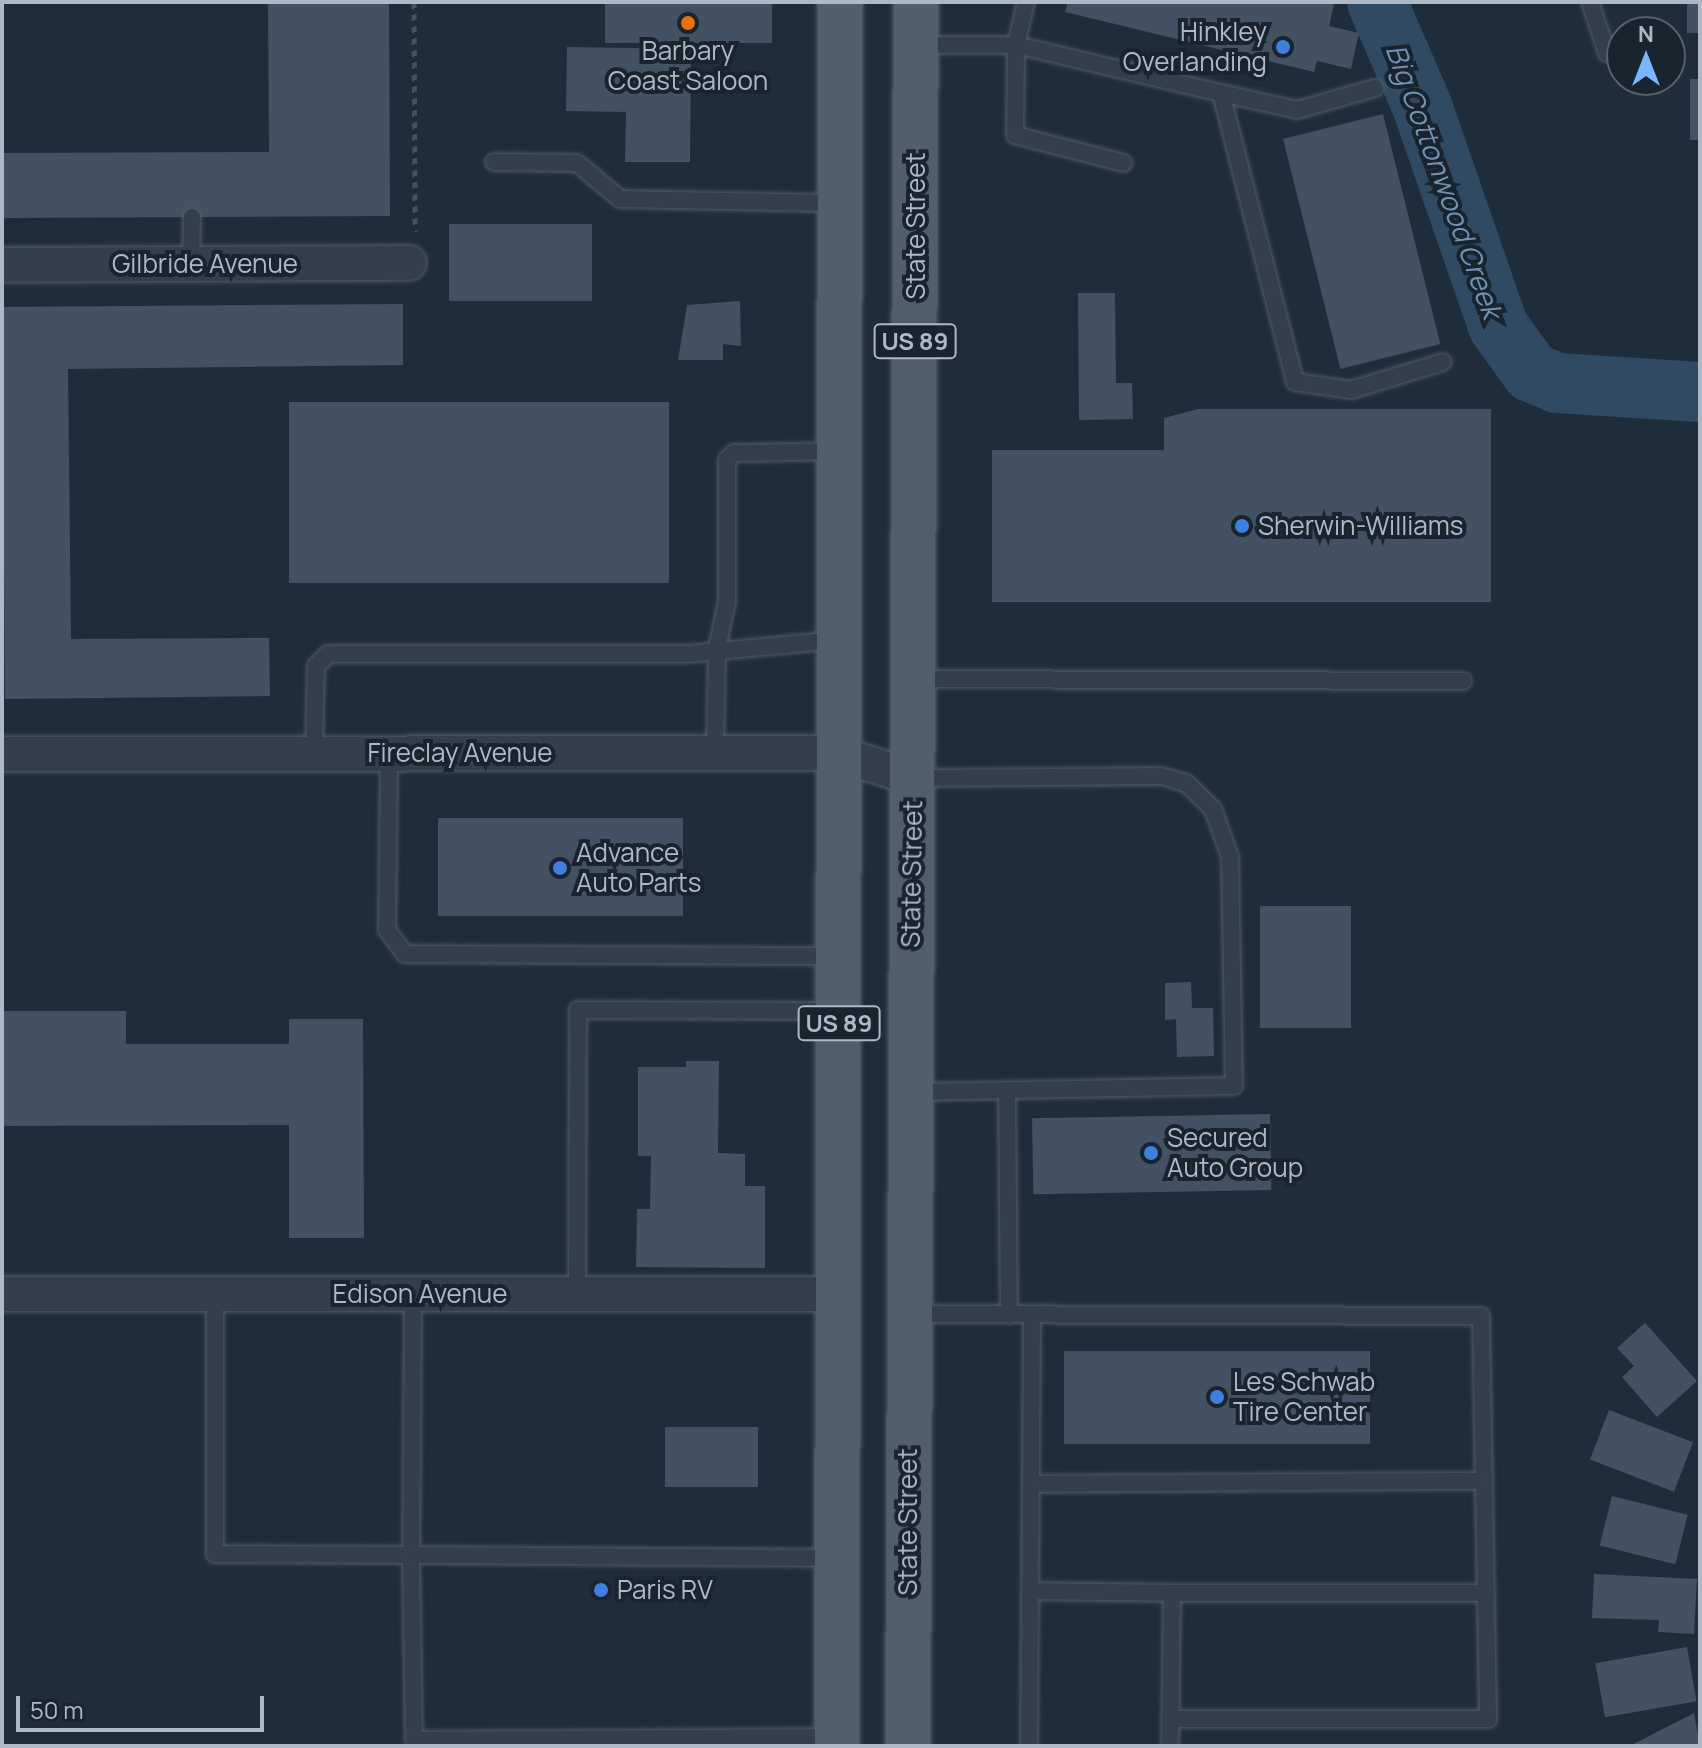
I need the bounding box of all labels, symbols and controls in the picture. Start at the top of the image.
marker: Barbary Coast Saloon [679,14,697,32]
place label: Hinkley Overlanding [1123,16,1267,78]
north arrow [1606,16,1686,96]
text: N [1638,19,1654,49]
place label: Barbary Coast Saloon [608,35,768,96]
marker: Hinkley Overlanding [1274,38,1292,56]
water label: Big Cottonwood Creek [1380,39,1510,323]
street label: State Street [900,152,932,300]
street label: Gilbride Avenue [112,248,298,280]
road number: US 89 [873,321,957,361]
place label: Sherwin-Williams [1258,510,1463,542]
marker: Sherwin-Williams [1233,517,1251,535]
street label: Fireclay Avenue [367,737,553,769]
street label: State Street [895,800,929,948]
place label: Advance Auto Parts [576,837,701,898]
marker: Advance Auto Parts [551,859,569,877]
road number: US 89 [797,1003,881,1043]
place label: Secured Auto Group [1167,1122,1303,1184]
marker: Secured Auto Group [1142,1144,1160,1162]
street label: Edison Avenue [333,1278,507,1310]
place label: Les Schwab Tire Center [1233,1366,1375,1428]
marker: Les Schwab Tire Center [1208,1388,1226,1406]
street label: State Street [892,1448,924,1596]
place label: Paris RV [617,1574,713,1606]
marker: Paris RV [592,1581,610,1599]
scale bar [20,1680,268,1730]
text: 50 m [30,1693,84,1726]

